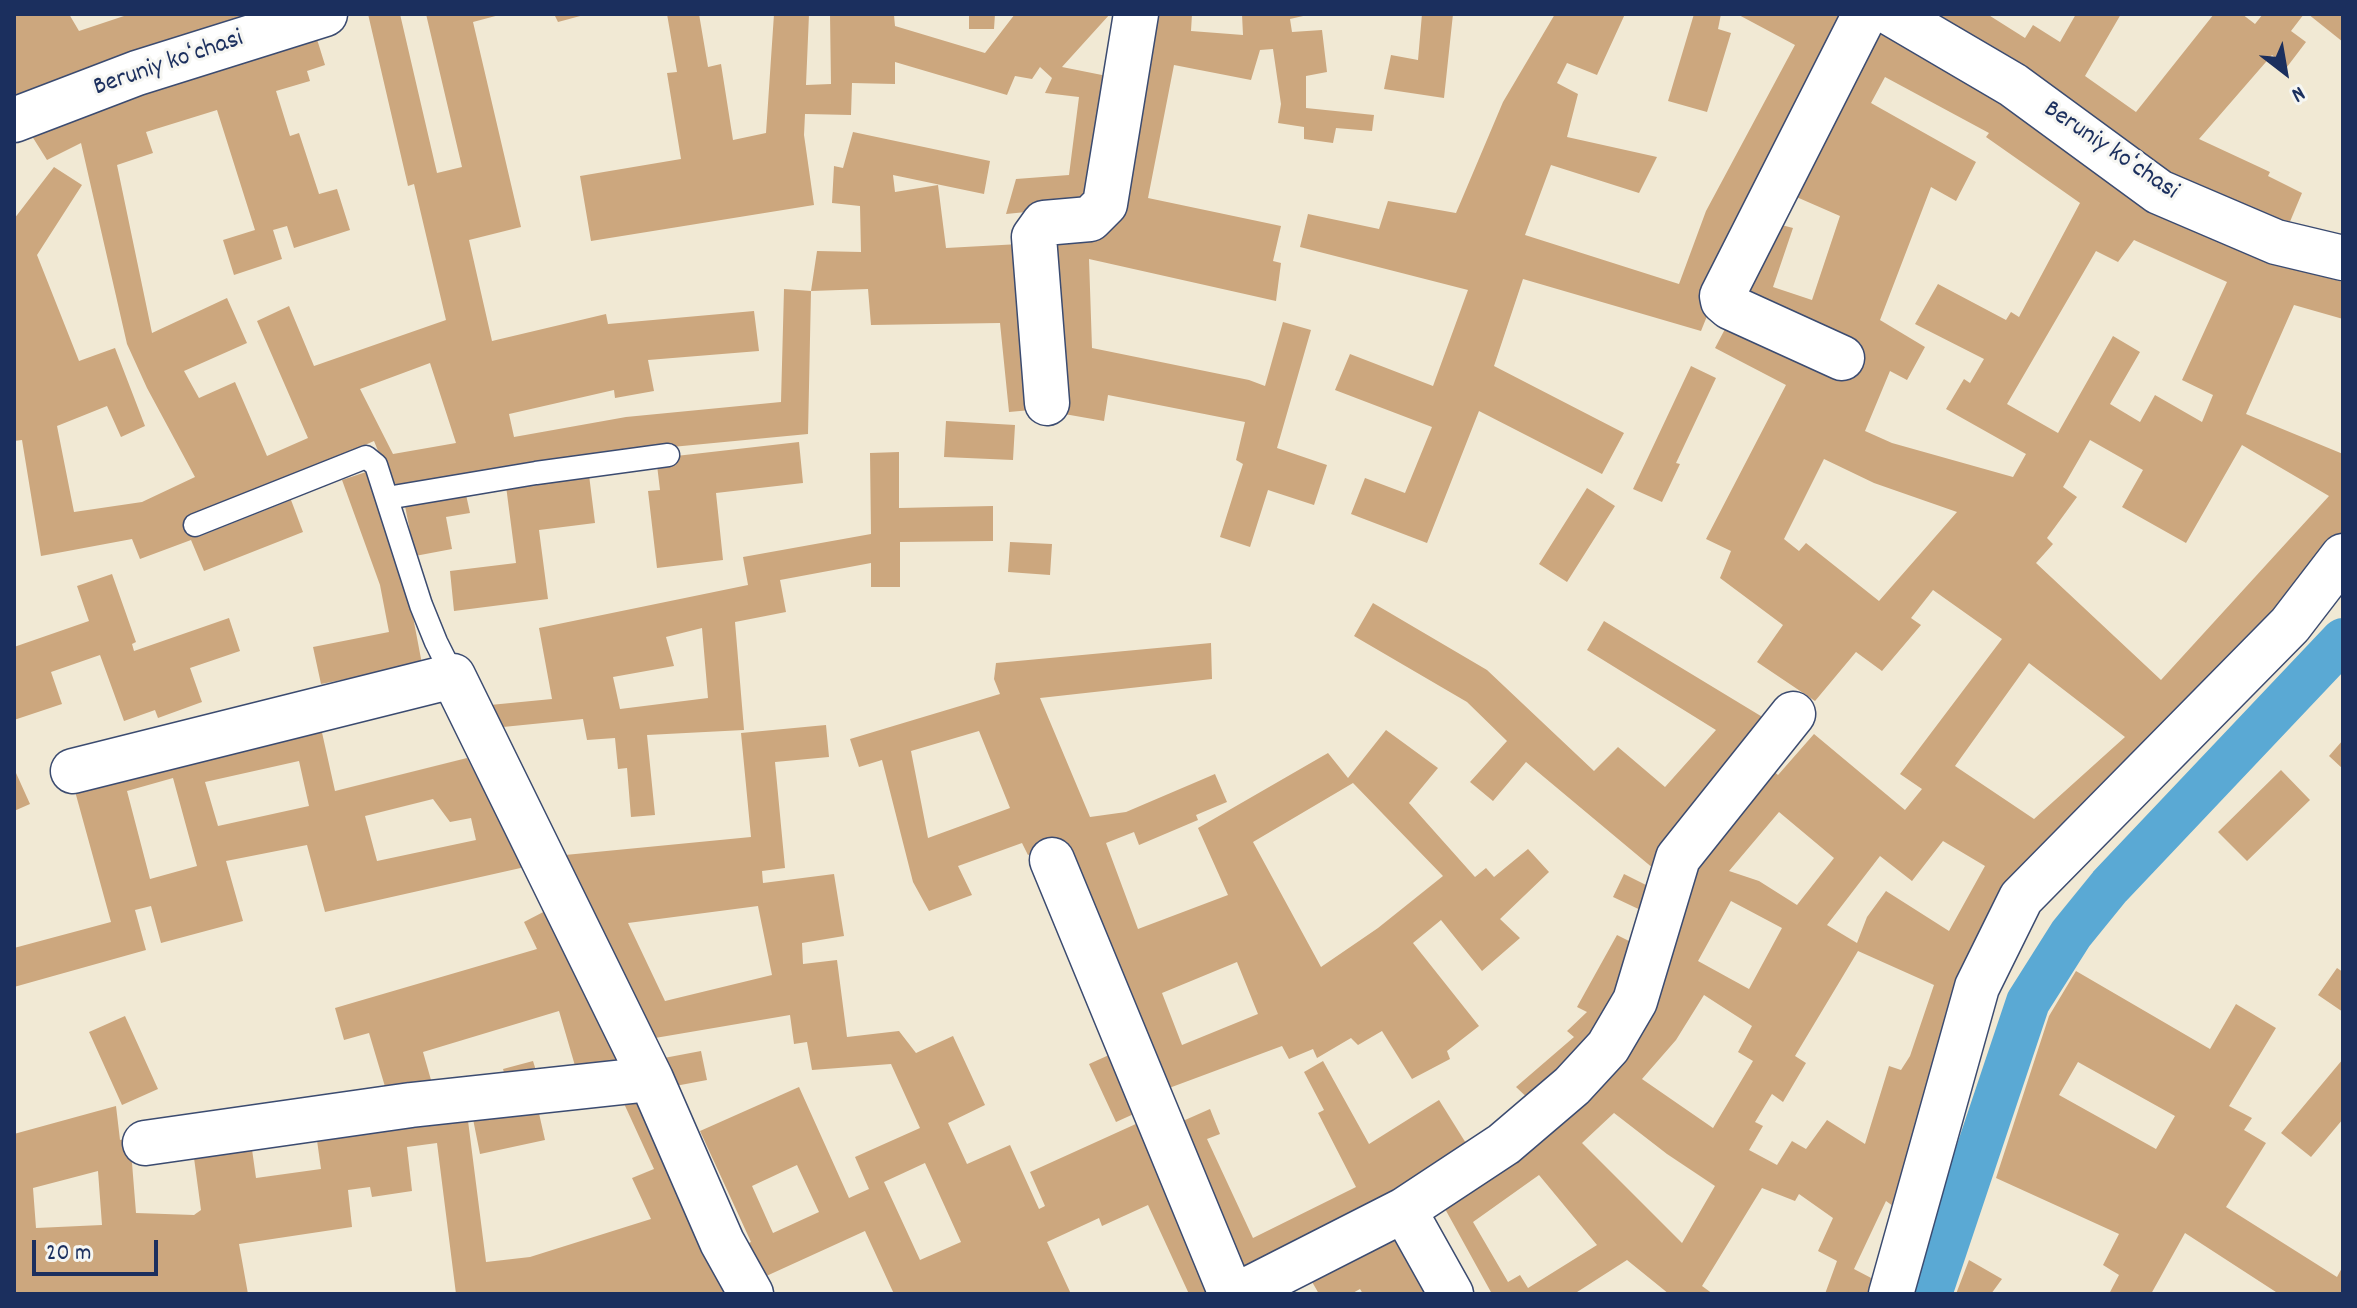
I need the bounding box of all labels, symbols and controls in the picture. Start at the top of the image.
street label: Beruniy koʻchasi [90,25,248,105]
north arrow [2245,32,2325,112]
text: N [2285,77,2310,109]
street label: Beruniy koʻchasi [2037,95,2183,209]
scale bar [36,1224,162,1274]
text: 20 m [46,1237,92,1271]

